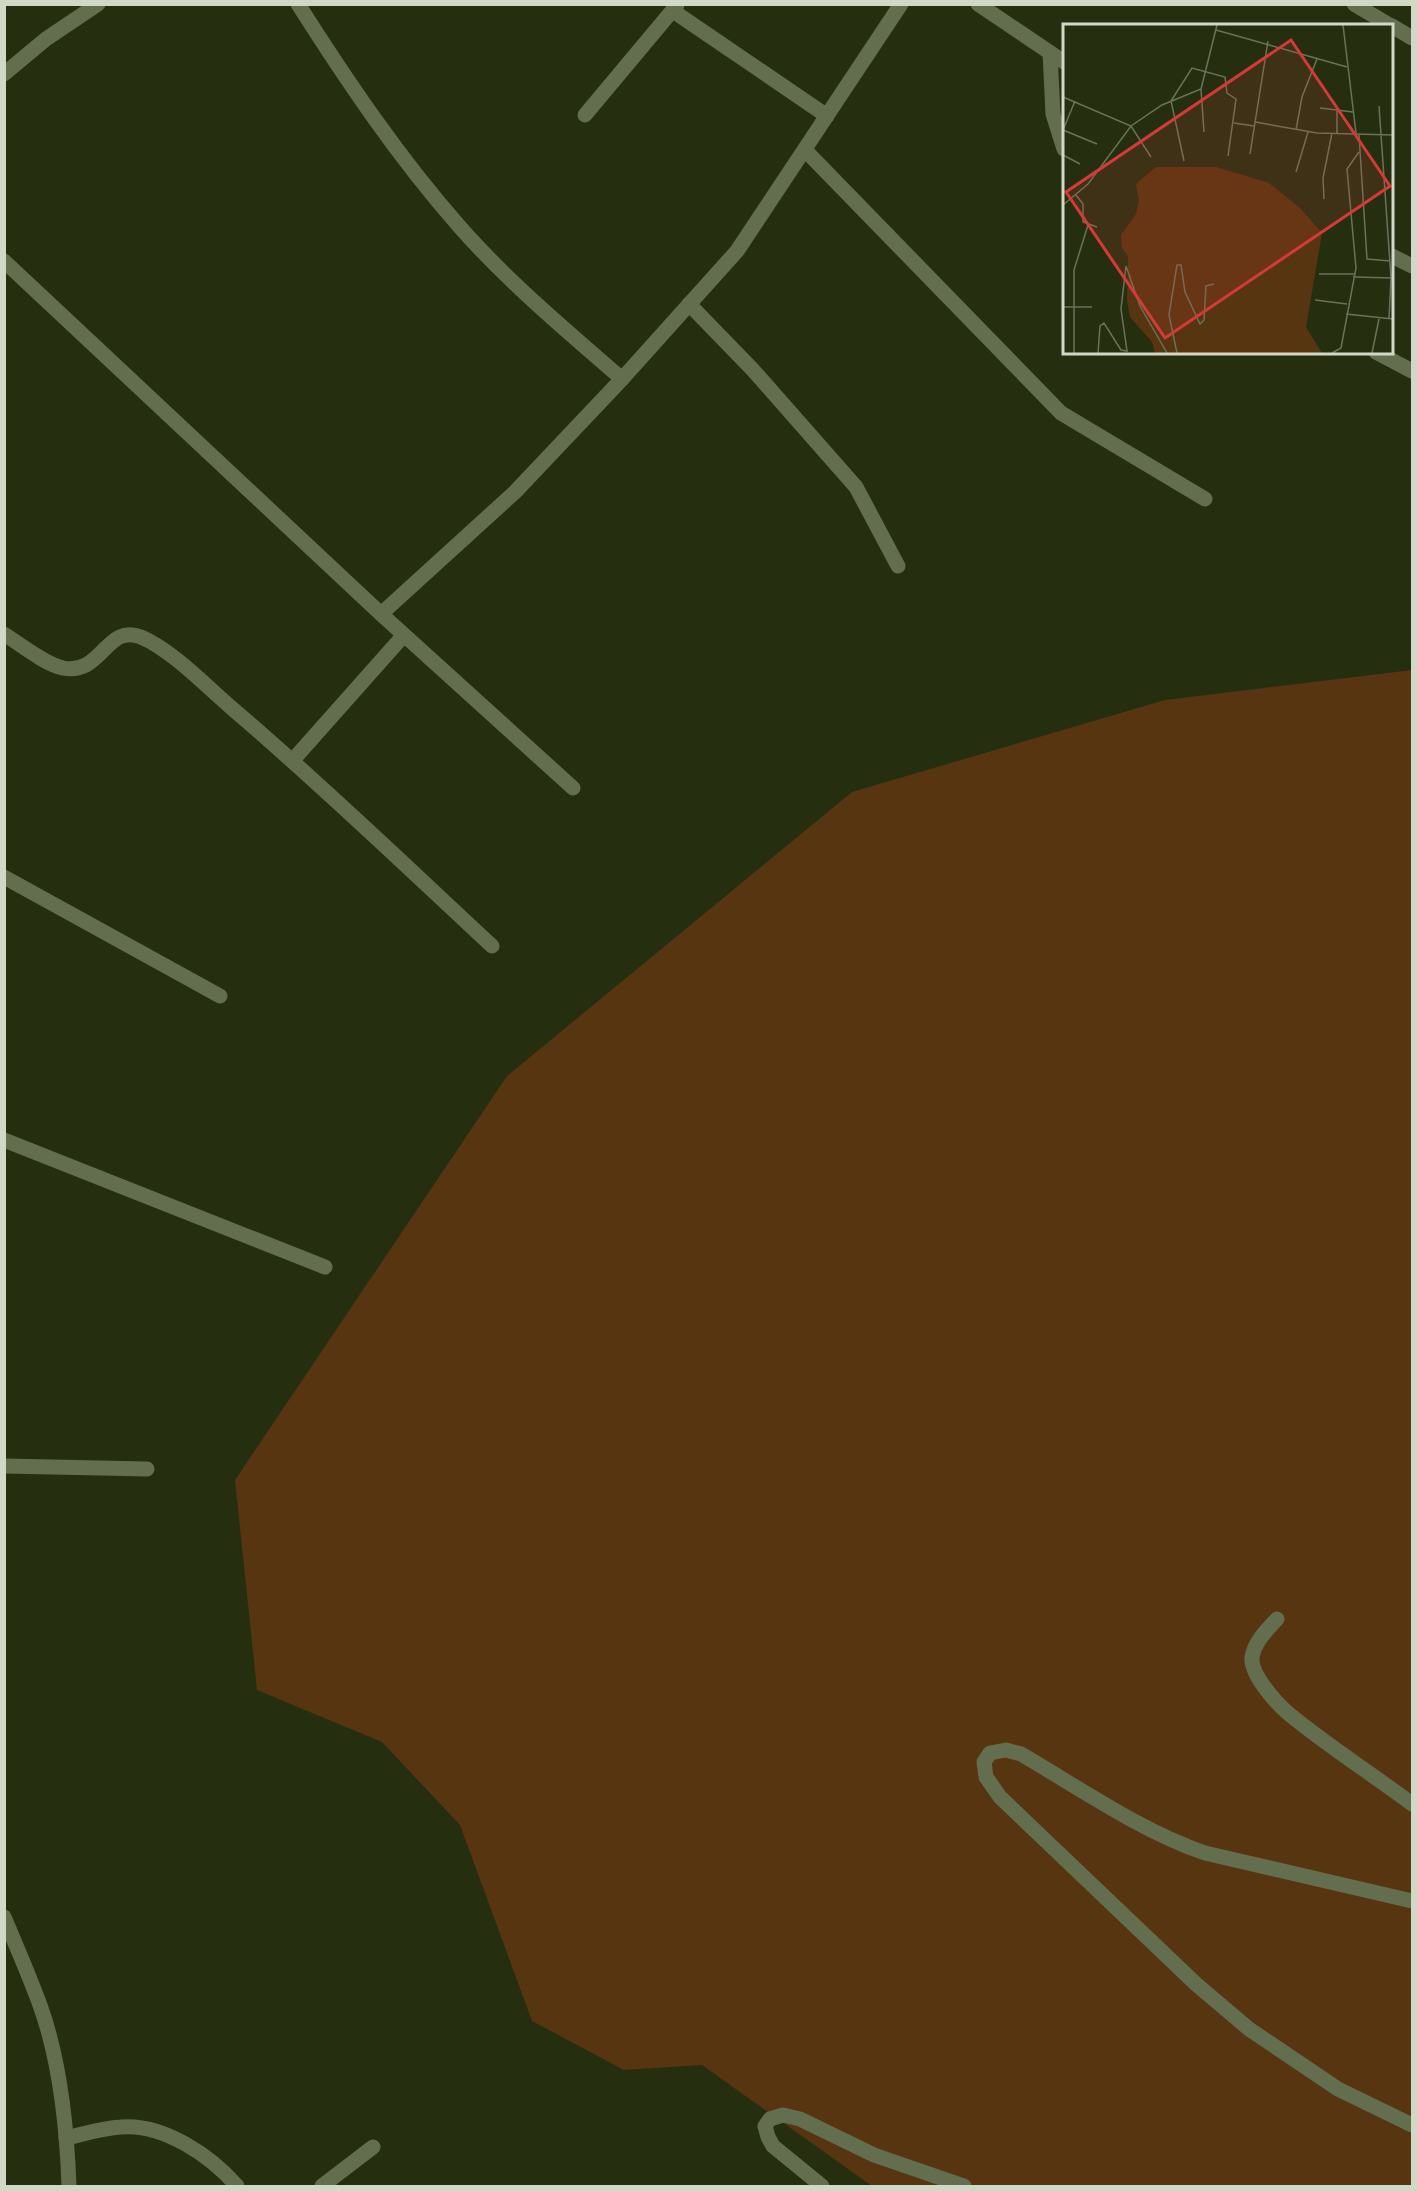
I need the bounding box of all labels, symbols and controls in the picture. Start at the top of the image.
inset map [1063,24,1393,354]

